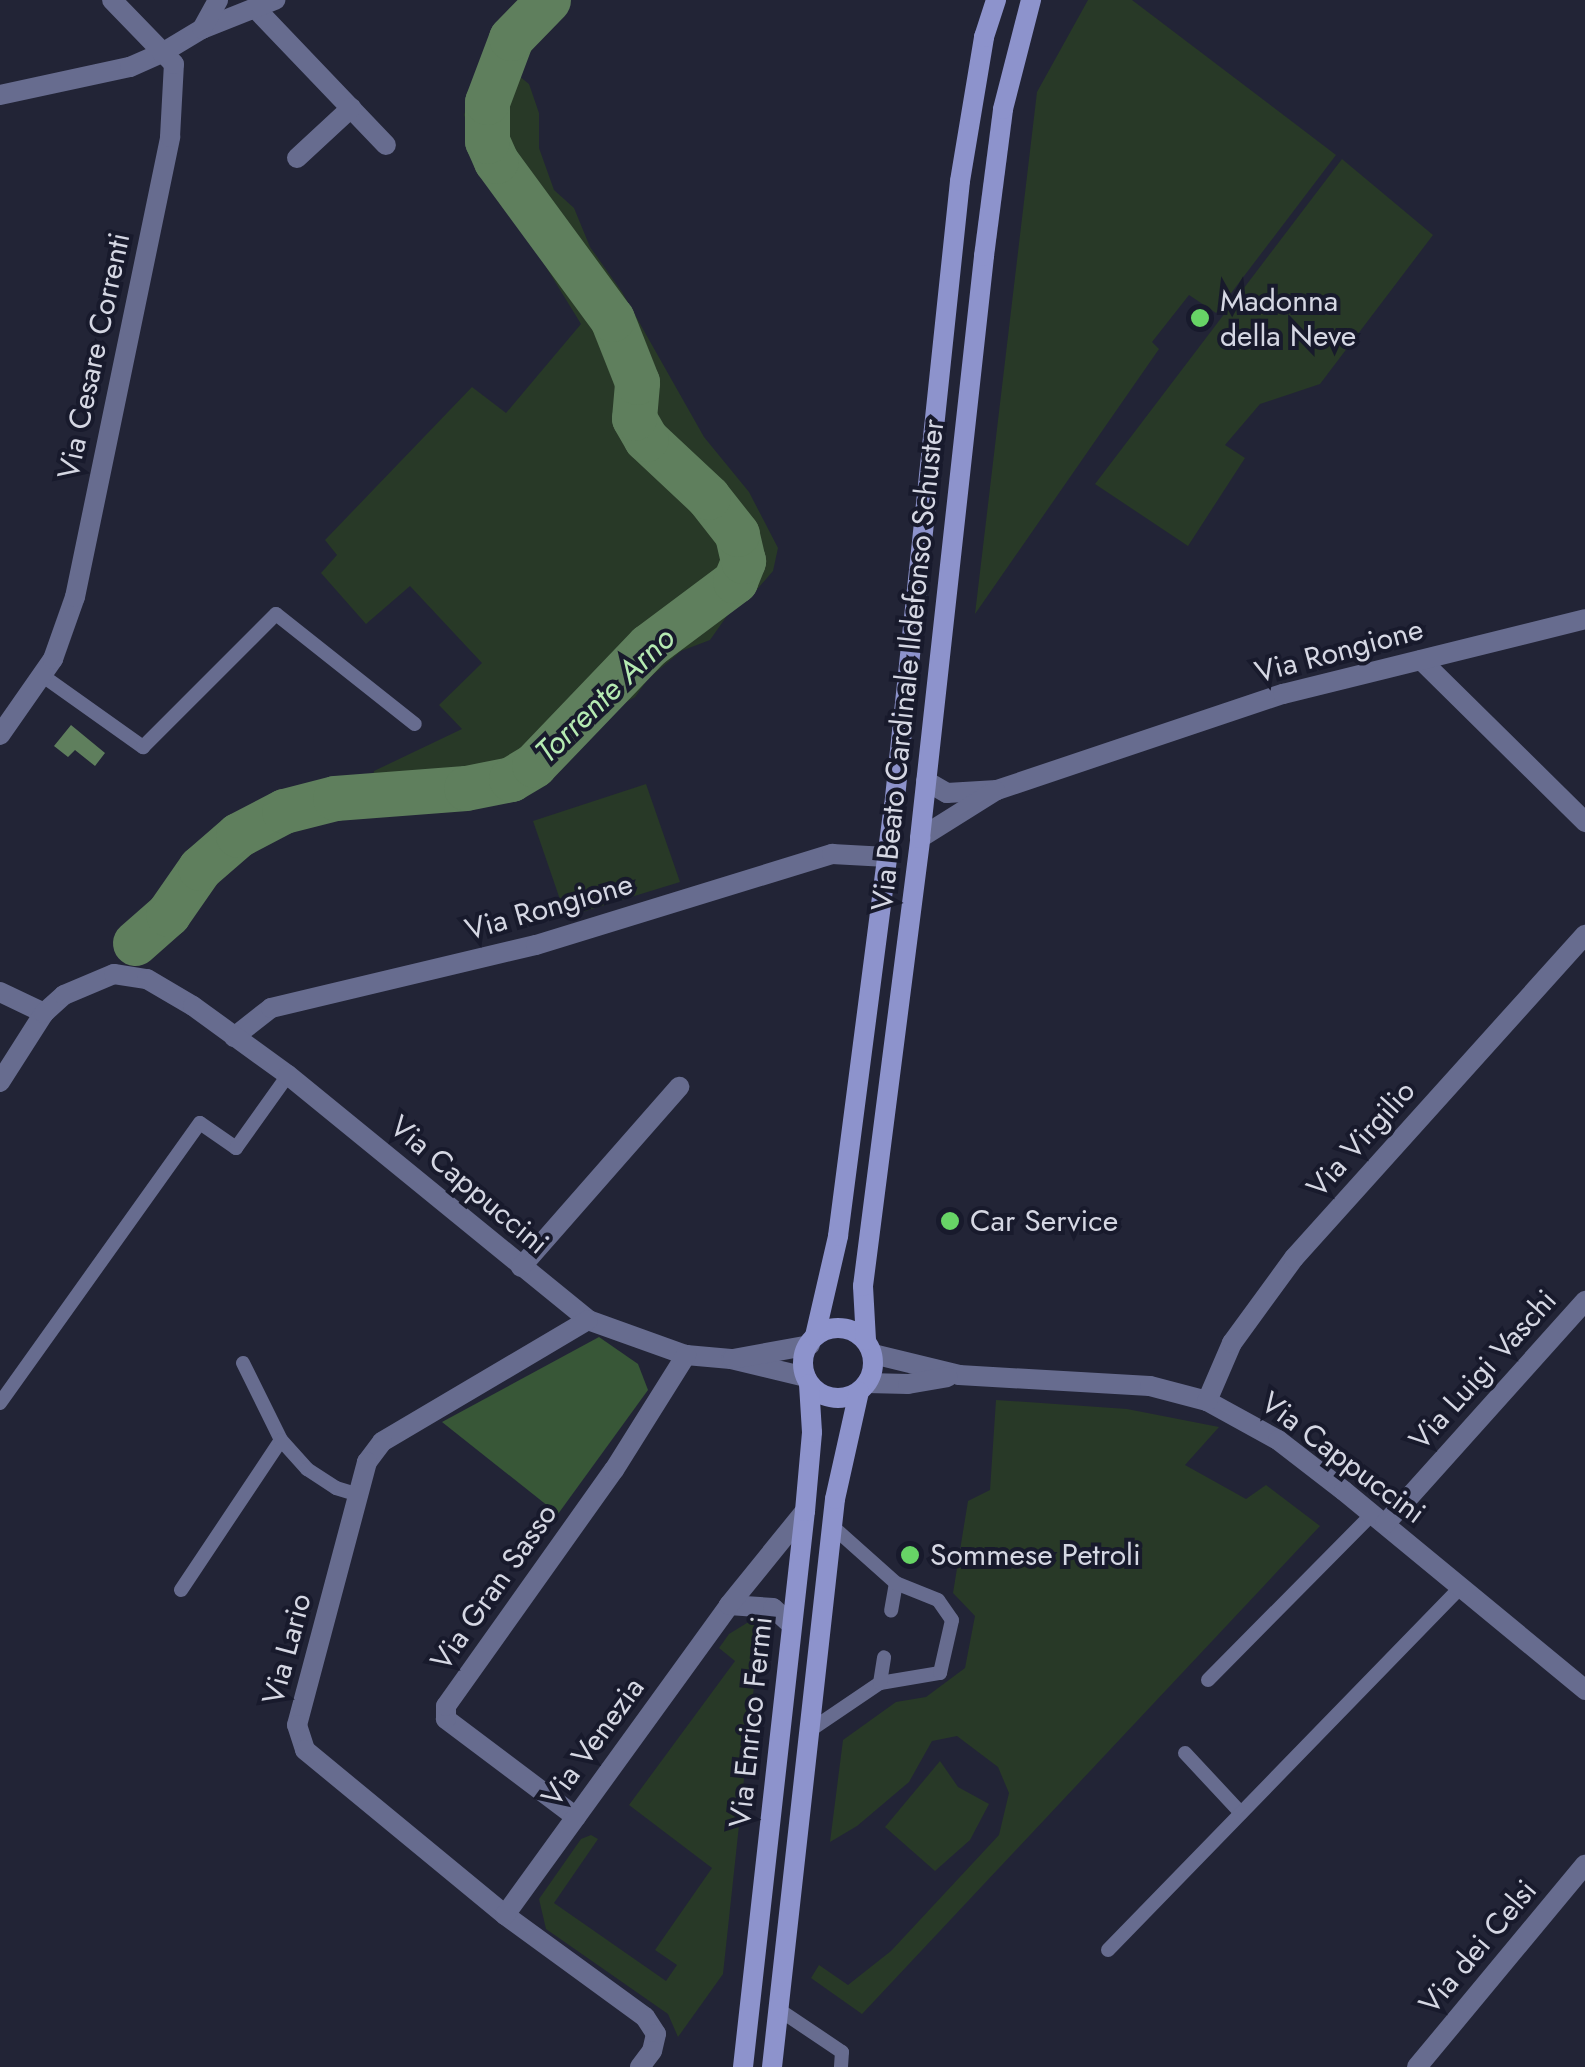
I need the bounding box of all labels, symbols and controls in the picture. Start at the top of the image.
street label: Via Cesare Correnti [50,229,138,483]
place label: Madonna della Neve [1220,283,1356,354]
marker: Madonna della Neve [1189,307,1211,329]
street label: Via Beato Cardinale Ildefonso Schuster [864,417,952,913]
street label: Via Rongione [1251,611,1427,691]
water label: Torrente Arno [527,619,683,771]
street label: Via Rongione [461,866,637,948]
street label: Via Virgilio [1299,1073,1423,1205]
street label: Via Cappuccini [382,1108,556,1262]
place label: Car Service [970,1203,1118,1239]
marker: Car Service [939,1210,961,1232]
street label: Via Luigi Vaschi [1402,1283,1564,1457]
street label: Via Cappuccini [1254,1385,1432,1531]
street label: Via Gran Sasso [423,1497,565,1677]
place label: Sommese Petroli [930,1537,1141,1573]
marker: Sommese Petroli [899,1544,921,1566]
street label: Via Lario [255,1590,319,1708]
street label: Via Enrico Fermi [722,1615,780,1829]
street label: Via Venezia [534,1670,652,1814]
street label: Via dei Celsi [1412,1873,1544,2021]

